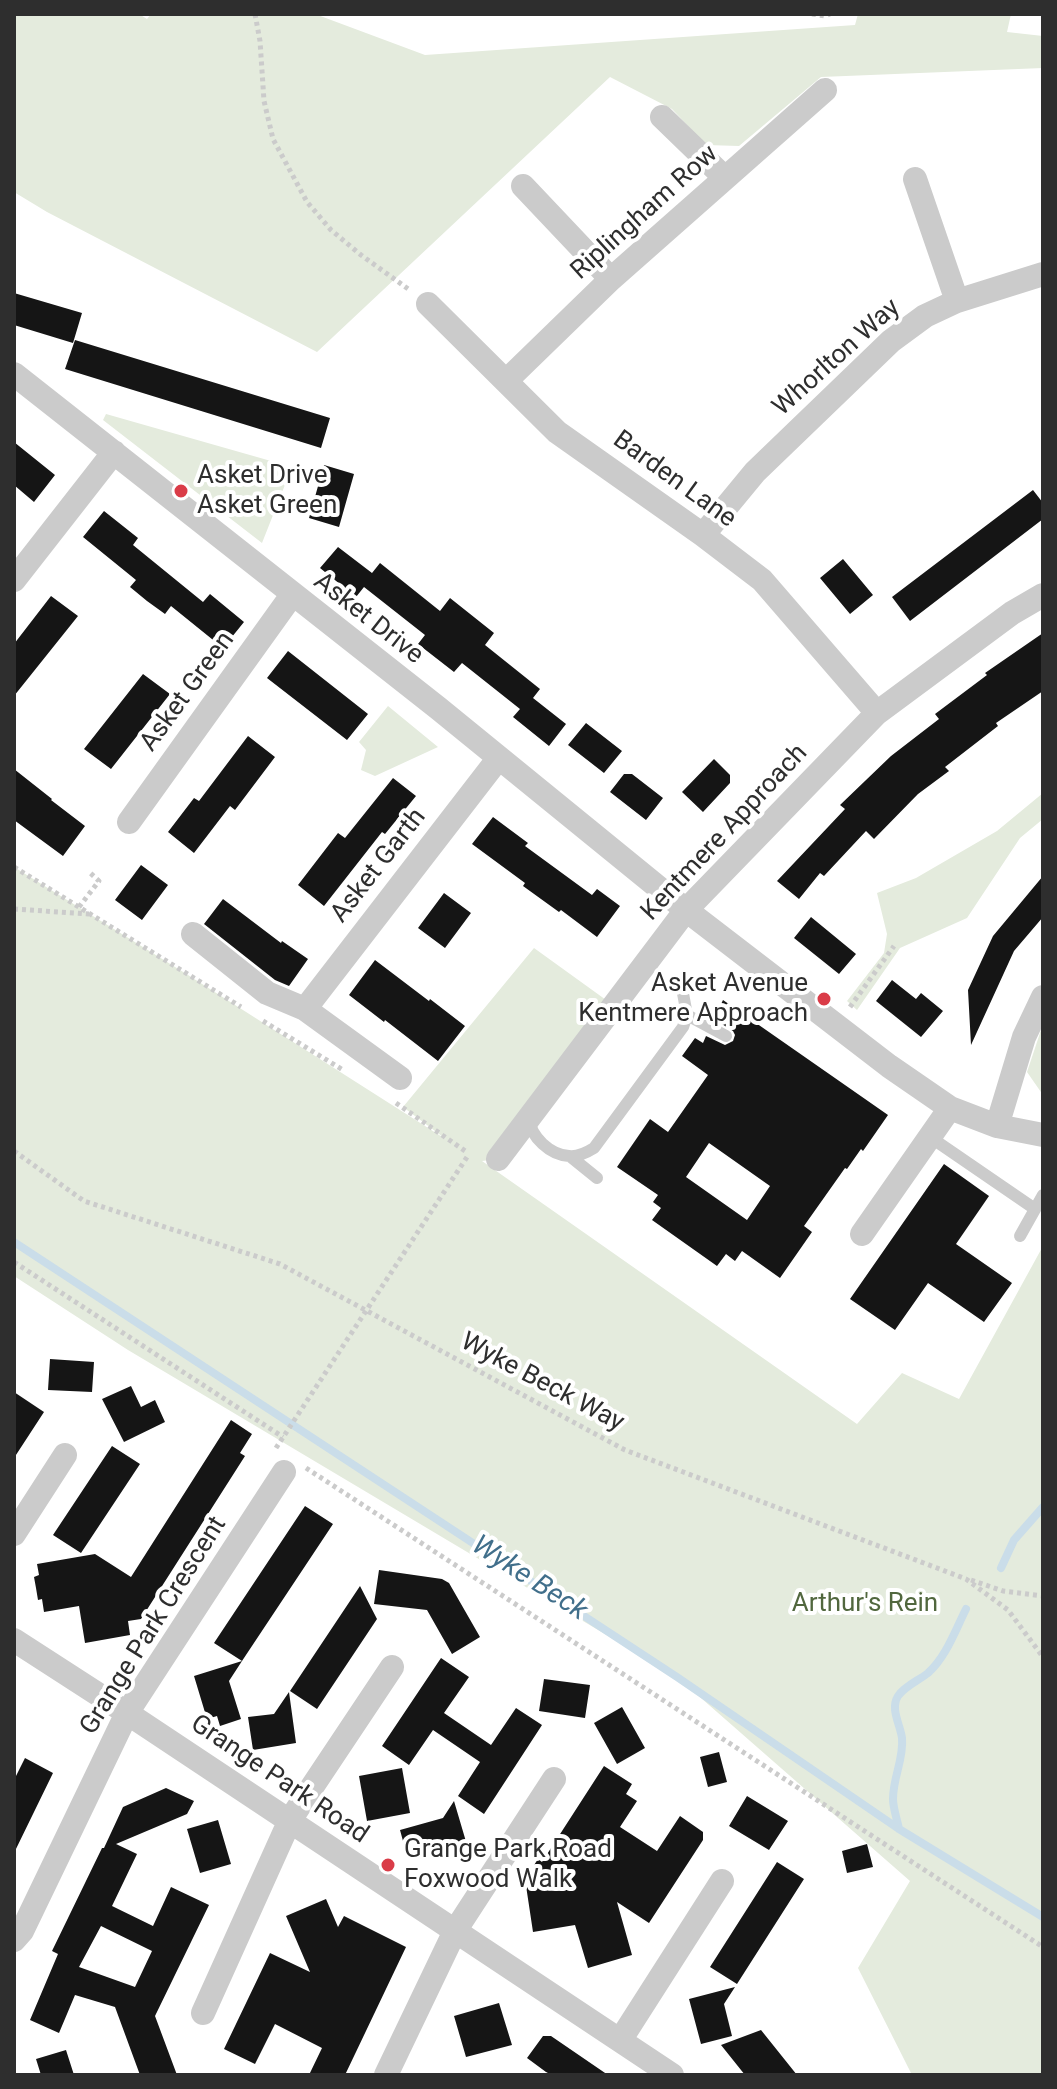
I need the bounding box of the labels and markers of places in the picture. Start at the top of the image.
place label: Asket Drive Asket Green [197,460,337,522]
marker: Asket Drive Asket Green [172,482,190,500]
place label: Asket Avenue Kentmere Approach [578,968,808,1030]
marker: Asket Avenue Kentmere Approach [815,990,833,1008]
place label: Grange Park Road Foxwood Walk [404,1834,612,1896]
marker: Grange Park Road Foxwood Walk [379,1856,397,1874]

